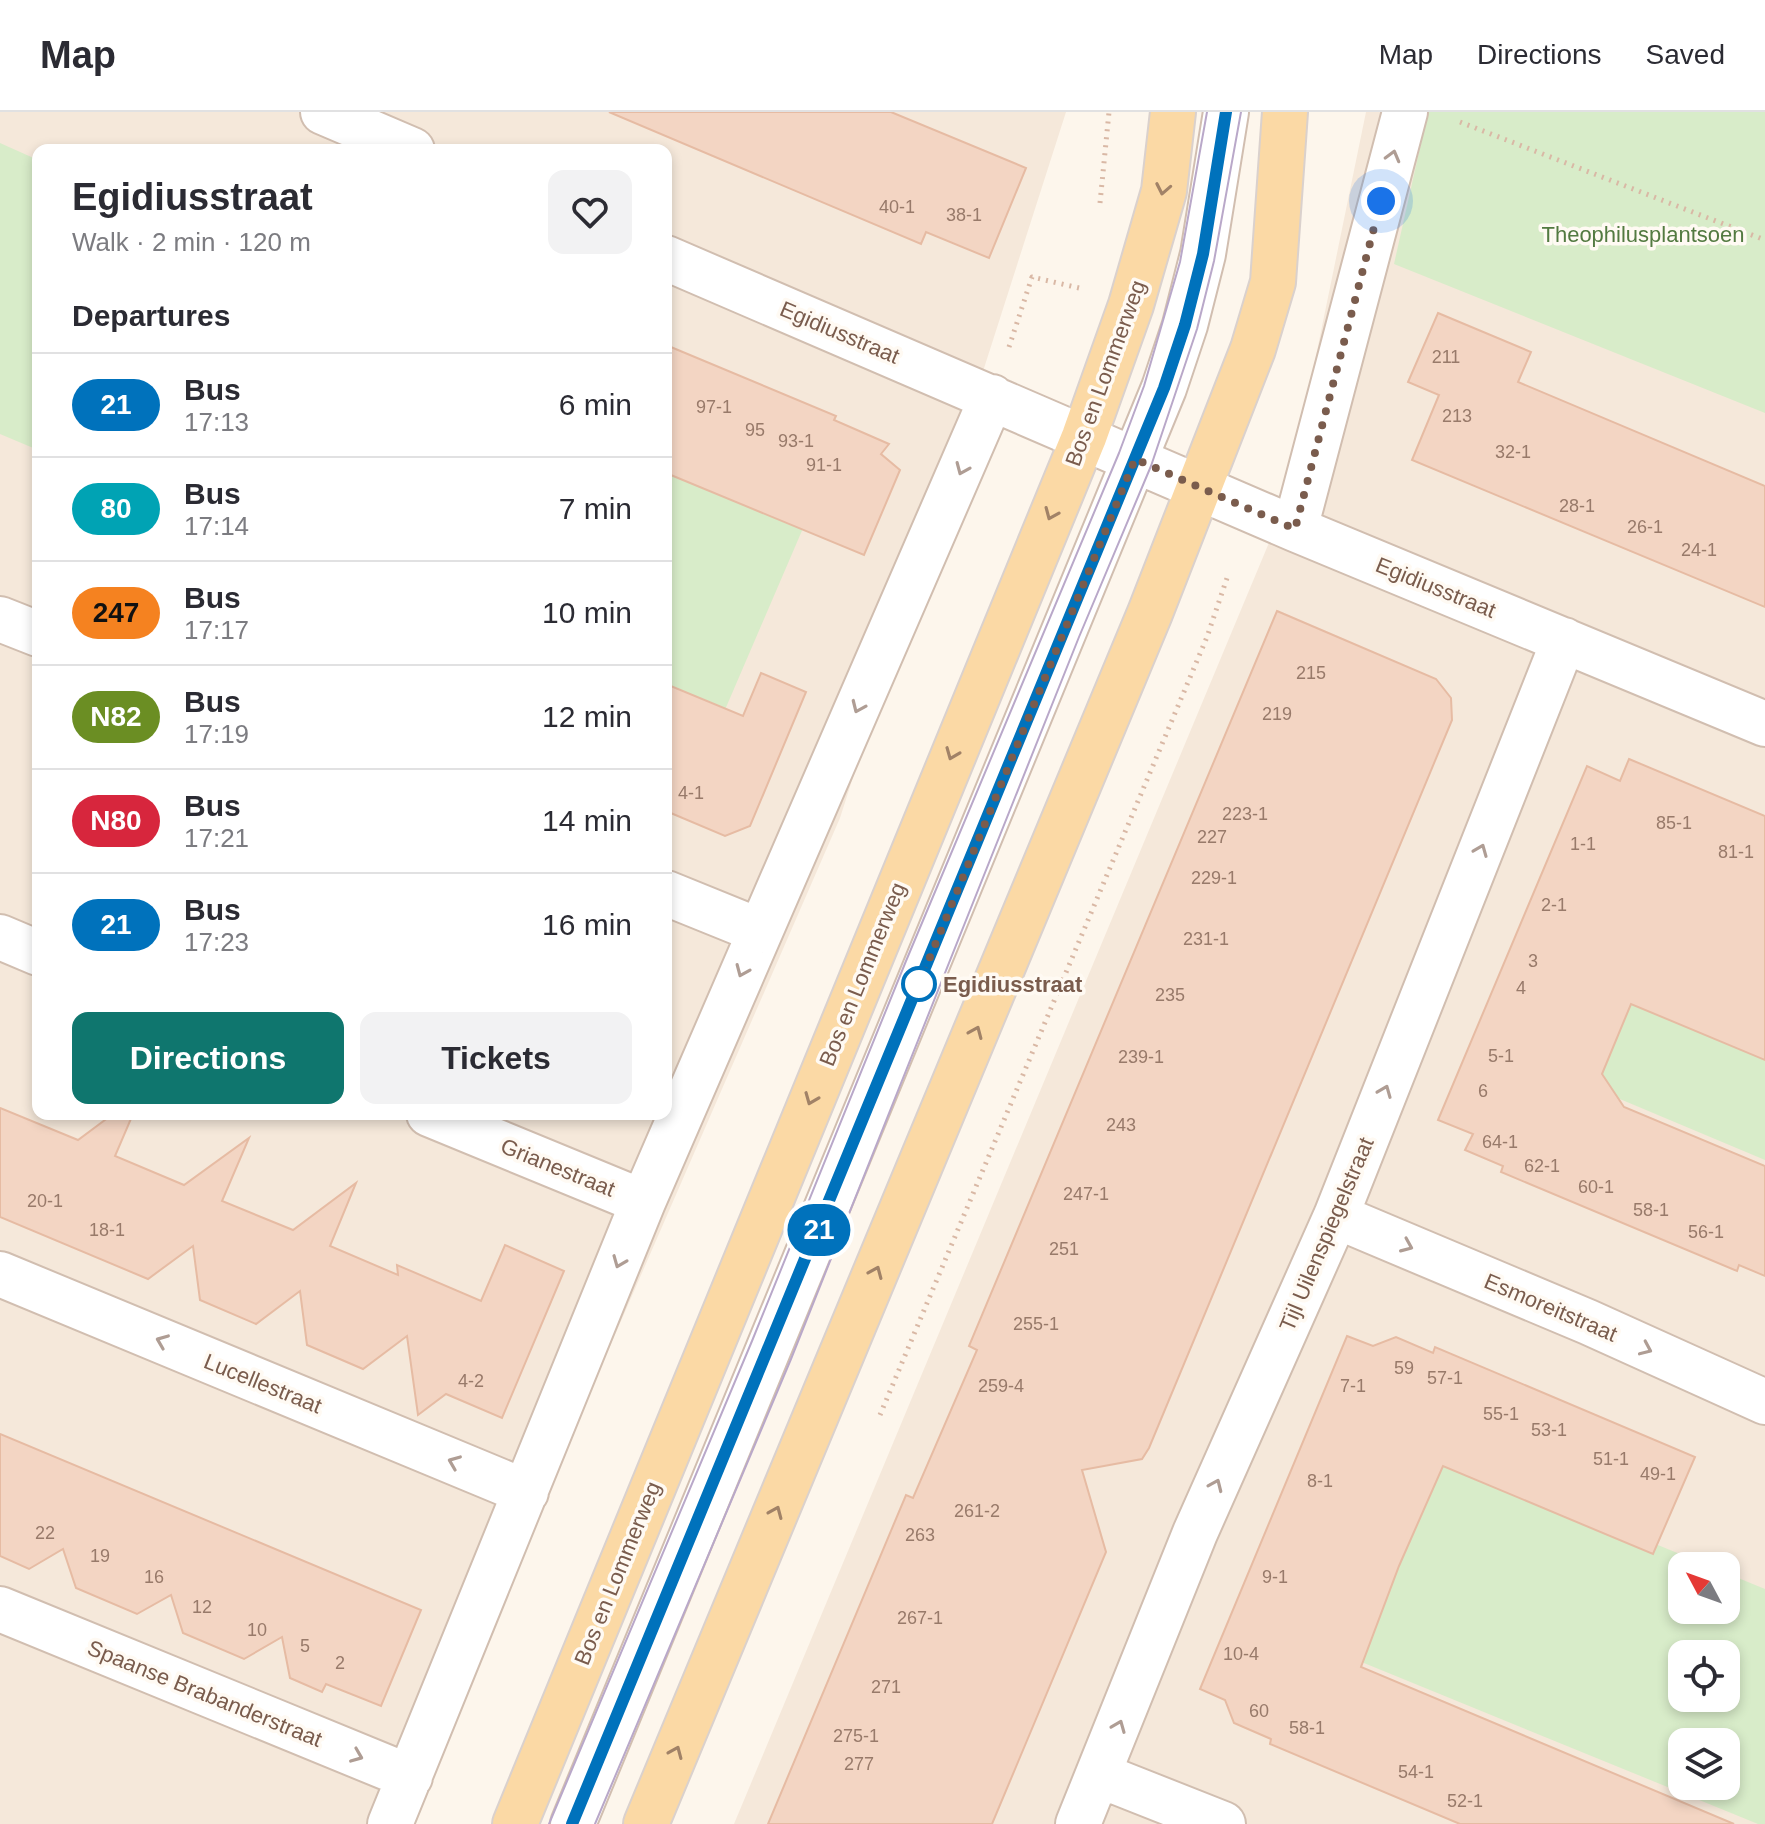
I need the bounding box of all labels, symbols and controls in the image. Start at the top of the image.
text: Map [40,34,116,76]
text: Map [1379,39,1433,70]
text: Directions [1477,39,1602,70]
text: Saved [1646,39,1725,70]
one-way arrow [1384,149,1401,163]
button: heart [548,170,632,254]
text: Egidiusstraat [72,176,313,218]
your location [1361,181,1401,221]
one-way arrow [1156,183,1173,196]
house number: 40-1 [879,197,915,217]
house number: 38-1 [946,205,982,225]
park label: Theophilusplantsoen [1541,222,1745,247]
text: Walk · 2 min · 120 m [72,227,311,257]
street label: Bos en Lommerweg [1060,277,1151,469]
street label: Egidiusstraat [776,296,903,369]
text: Departures [72,299,230,332]
house number: 211 [1432,347,1460,367]
text: Bus [184,373,241,406]
text: 6 min [559,388,632,421]
text: 21 [100,389,132,420]
house number: 97-1 [696,397,732,417]
house number: 213 [1442,406,1472,426]
text: 17:13 [184,407,249,437]
house number: 95 [745,420,765,440]
house number: 93-1 [778,431,814,451]
house number: 32-1 [1495,442,1531,462]
house number: 91-1 [806,455,842,475]
one-way arrow [955,461,971,475]
text: Bus [184,477,241,510]
text: 7 min [559,492,632,525]
text: 80 [100,493,132,524]
house number: 28-1 [1559,496,1595,516]
one-way arrow [1045,506,1061,520]
text: 17:14 [184,511,249,541]
house number: 26-1 [1627,517,1663,537]
house number: 24-1 [1681,540,1717,560]
street label: Egidiusstraat [1372,552,1499,623]
text: Bus [184,581,241,614]
text: 10 min [542,596,632,629]
text: 247 [93,597,139,628]
text: 17:17 [184,615,249,645]
house number: 215 [1296,663,1326,683]
text: Bus [184,685,241,718]
one-way arrow [852,699,868,714]
text: 12 min [542,700,632,733]
text: N82 [90,701,142,732]
house number: 219 [1262,704,1292,724]
text: 17:19 [184,719,249,749]
one-way arrow [945,746,962,760]
house number: 4-1 [678,783,704,803]
text: Bus [184,789,241,822]
text: 14 min [542,804,632,837]
house number: 223-1 [1222,804,1268,824]
text: N80 [90,805,142,836]
house number: 85-1 [1656,813,1692,833]
text: 17:21 [184,823,249,853]
house number: 227 [1197,827,1227,847]
house number: 1-1 [1570,834,1596,854]
house number: 81-1 [1718,842,1754,862]
one-way arrow [1471,844,1488,858]
house number: 229-1 [1191,868,1237,888]
street label: Bos en Lommerweg [814,879,911,1070]
text: Bus [184,893,241,926]
house number: 2-1 [1541,895,1567,915]
text: 16 min [542,908,632,941]
text: 21 [100,909,132,940]
text: 17:23 [184,927,249,957]
house number: 231-1 [1183,929,1229,949]
house number: 3 [1528,951,1538,971]
one-way arrow [736,963,752,977]
marker: Egidiusstraat [902,967,936,1001]
place label: Egidiusstraat [943,972,1083,997]
house number: 4 [1516,978,1526,998]
house number: 235 [1155,985,1185,1005]
button: Directions [72,1012,344,1104]
button: Tickets [360,1012,632,1104]
one-way arrow [966,1026,982,1040]
house number: 5-1 [1488,1046,1514,1066]
house number: 239-1 [1118,1047,1164,1067]
house number: 6 [1478,1081,1488,1101]
one-way arrow [1375,1085,1392,1099]
one-way arrow [804,1091,821,1105]
house number: 243 [1106,1115,1136,1135]
house number: 64-1 [1482,1132,1518,1152]
street label: Grianestraat [497,1133,619,1202]
street label: Tijl Uilenspiegelstraat [1274,1133,1379,1335]
house number: 62-1 [1524,1156,1560,1176]
house number: 60-1 [1578,1177,1614,1197]
house number: 247-1 [1063,1184,1109,1204]
house number: 20-1 [27,1191,63,1211]
house number: 58-1 [1633,1200,1669,1220]
line badge: 21 [783,1204,855,1256]
text: 21 [803,1214,835,1245]
house number: 18-1 [89,1220,125,1240]
house number: 56-1 [1688,1222,1724,1242]
one-way arrow [1399,1237,1414,1253]
house number: 251 [1049,1239,1079,1259]
one-way arrow [612,1254,628,1268]
one-way arrow [866,1266,883,1280]
street label: Esmoreitstraat [1481,1268,1621,1347]
house number: 255-1 [1013,1314,1059,1334]
one-way arrow [156,1334,170,1351]
one-way arrow [1638,1339,1653,1355]
street label: Lucellestraat [200,1349,325,1418]
house number: 59 [1394,1358,1414,1378]
house number: 57-1 [1427,1368,1463,1388]
house number: 4-2 [458,1371,484,1391]
house number: 259-4 [978,1376,1024,1396]
house number: 7-1 [1340,1376,1366,1396]
house number: 55-1 [1483,1404,1519,1424]
house number: 53-1 [1531,1420,1567,1440]
house number: 51-1 [1593,1449,1629,1469]
one-way arrow [448,1455,462,1472]
house number: 49-1 [1640,1464,1676,1484]
house number: 8-1 [1307,1471,1333,1491]
street label: Bos en Lommerweg [569,1478,666,1669]
one-way arrow [1207,1479,1223,1493]
house number: 261-2 [954,1501,1000,1521]
one-way arrow [766,1506,783,1520]
house number: 22 [35,1523,55,1543]
house number: 263 [905,1525,935,1545]
house number: 19 [90,1546,110,1566]
north arrow [1668,1552,1740,1624]
map controls [1668,1552,1740,1800]
house number: 16 [144,1567,164,1587]
house number: 9-1 [1262,1567,1288,1587]
house number: 12 [192,1597,212,1617]
house number: 267-1 [897,1608,943,1628]
house number: 10 [247,1620,267,1640]
street label: Spaanse Brabanderstraat [84,1635,326,1752]
house number: 5 [300,1636,310,1656]
button: locate [1668,1640,1740,1712]
house number: 10-4 [1223,1644,1259,1664]
house number: 2 [335,1653,345,1673]
house number: 271 [871,1677,901,1697]
house number: 60 [1249,1701,1269,1721]
house number: 58-1 [1289,1718,1325,1738]
one-way arrow [1109,1720,1125,1734]
house number: 275-1 [833,1726,879,1746]
button: layers [1668,1728,1740,1800]
one-way arrow [349,1746,363,1762]
one-way arrow [666,1746,683,1760]
house number: 277 [844,1754,874,1774]
house number: 54-1 [1398,1762,1434,1782]
house number: 52-1 [1447,1791,1483,1811]

